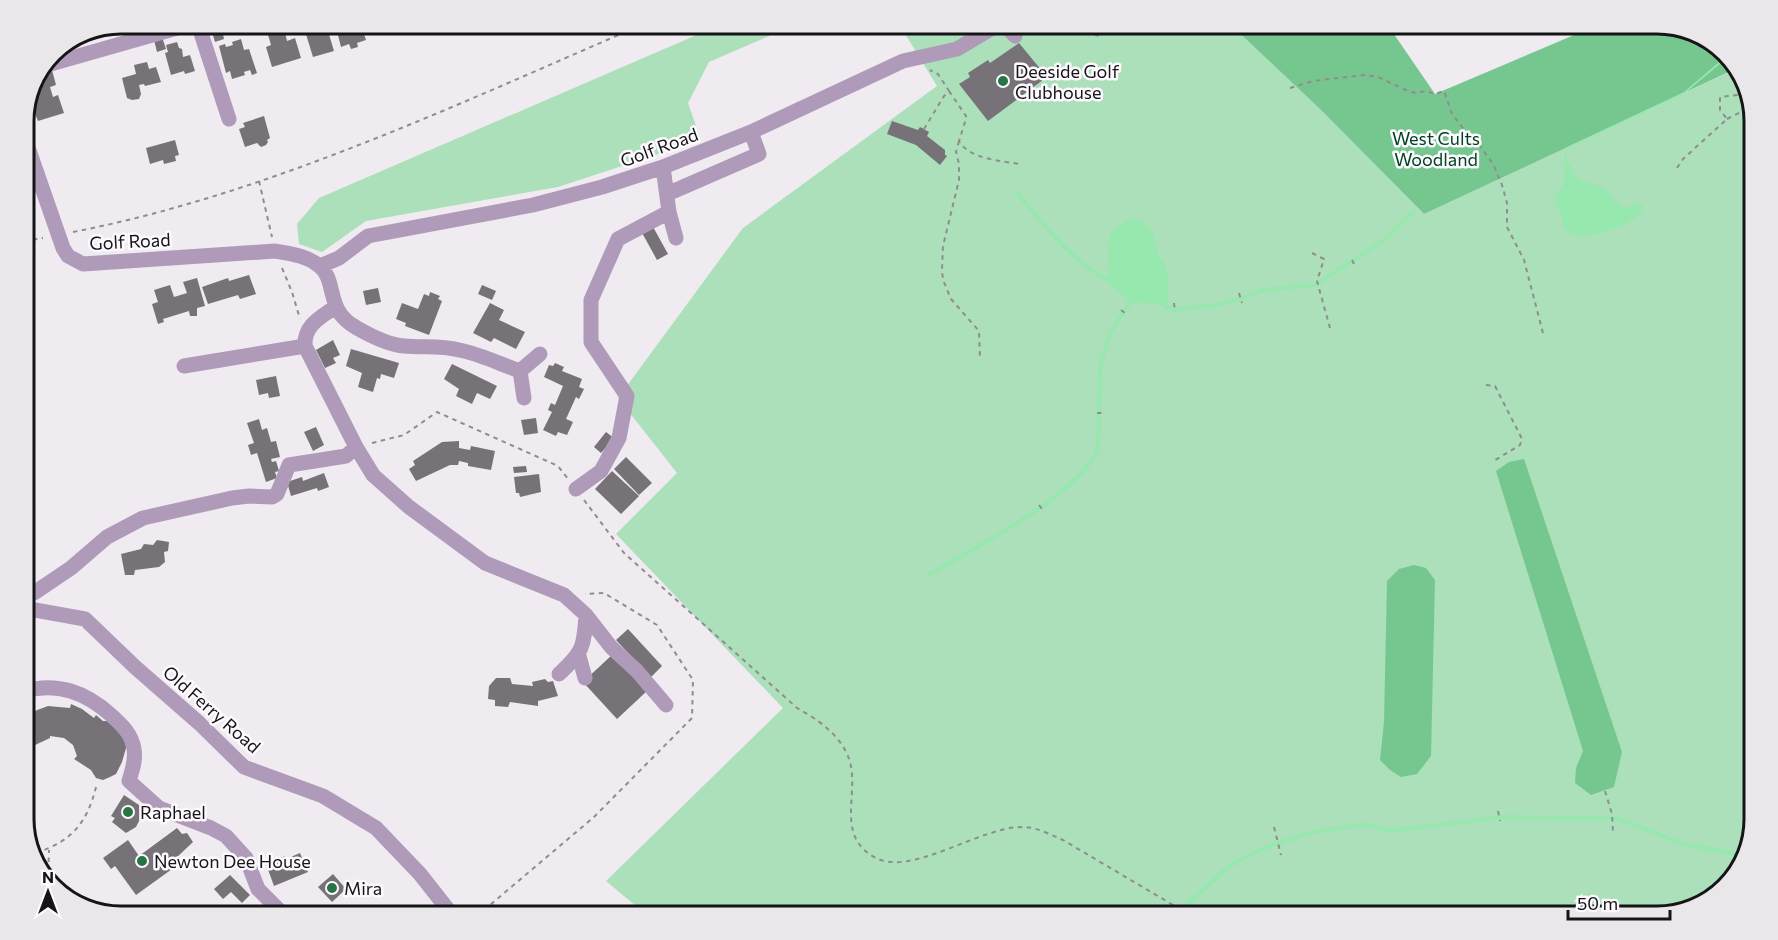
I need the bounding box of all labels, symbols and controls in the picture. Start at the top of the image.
place label: Deeside Golf Clubhouse [1015,60,1120,103]
marker: Deeside Golf Clubhouse [996,74,1010,88]
street label: Golf Road [617,123,701,171]
park label: West Cults Woodland [1392,127,1480,170]
street label: Golf Road [89,228,171,254]
street label: Old Ferry Road [159,661,265,757]
place label: Raphael [140,801,206,823]
marker: Raphael [121,805,135,819]
place label: Newton Dee House [154,850,311,872]
marker: Newton Dee House [135,854,149,868]
north arrow [18,862,78,922]
text: N [42,867,54,886]
place label: Mira [344,877,382,899]
marker: Mira [325,881,339,895]
scale bar [1568,883,1670,921]
text: 50 m [1577,892,1618,914]

